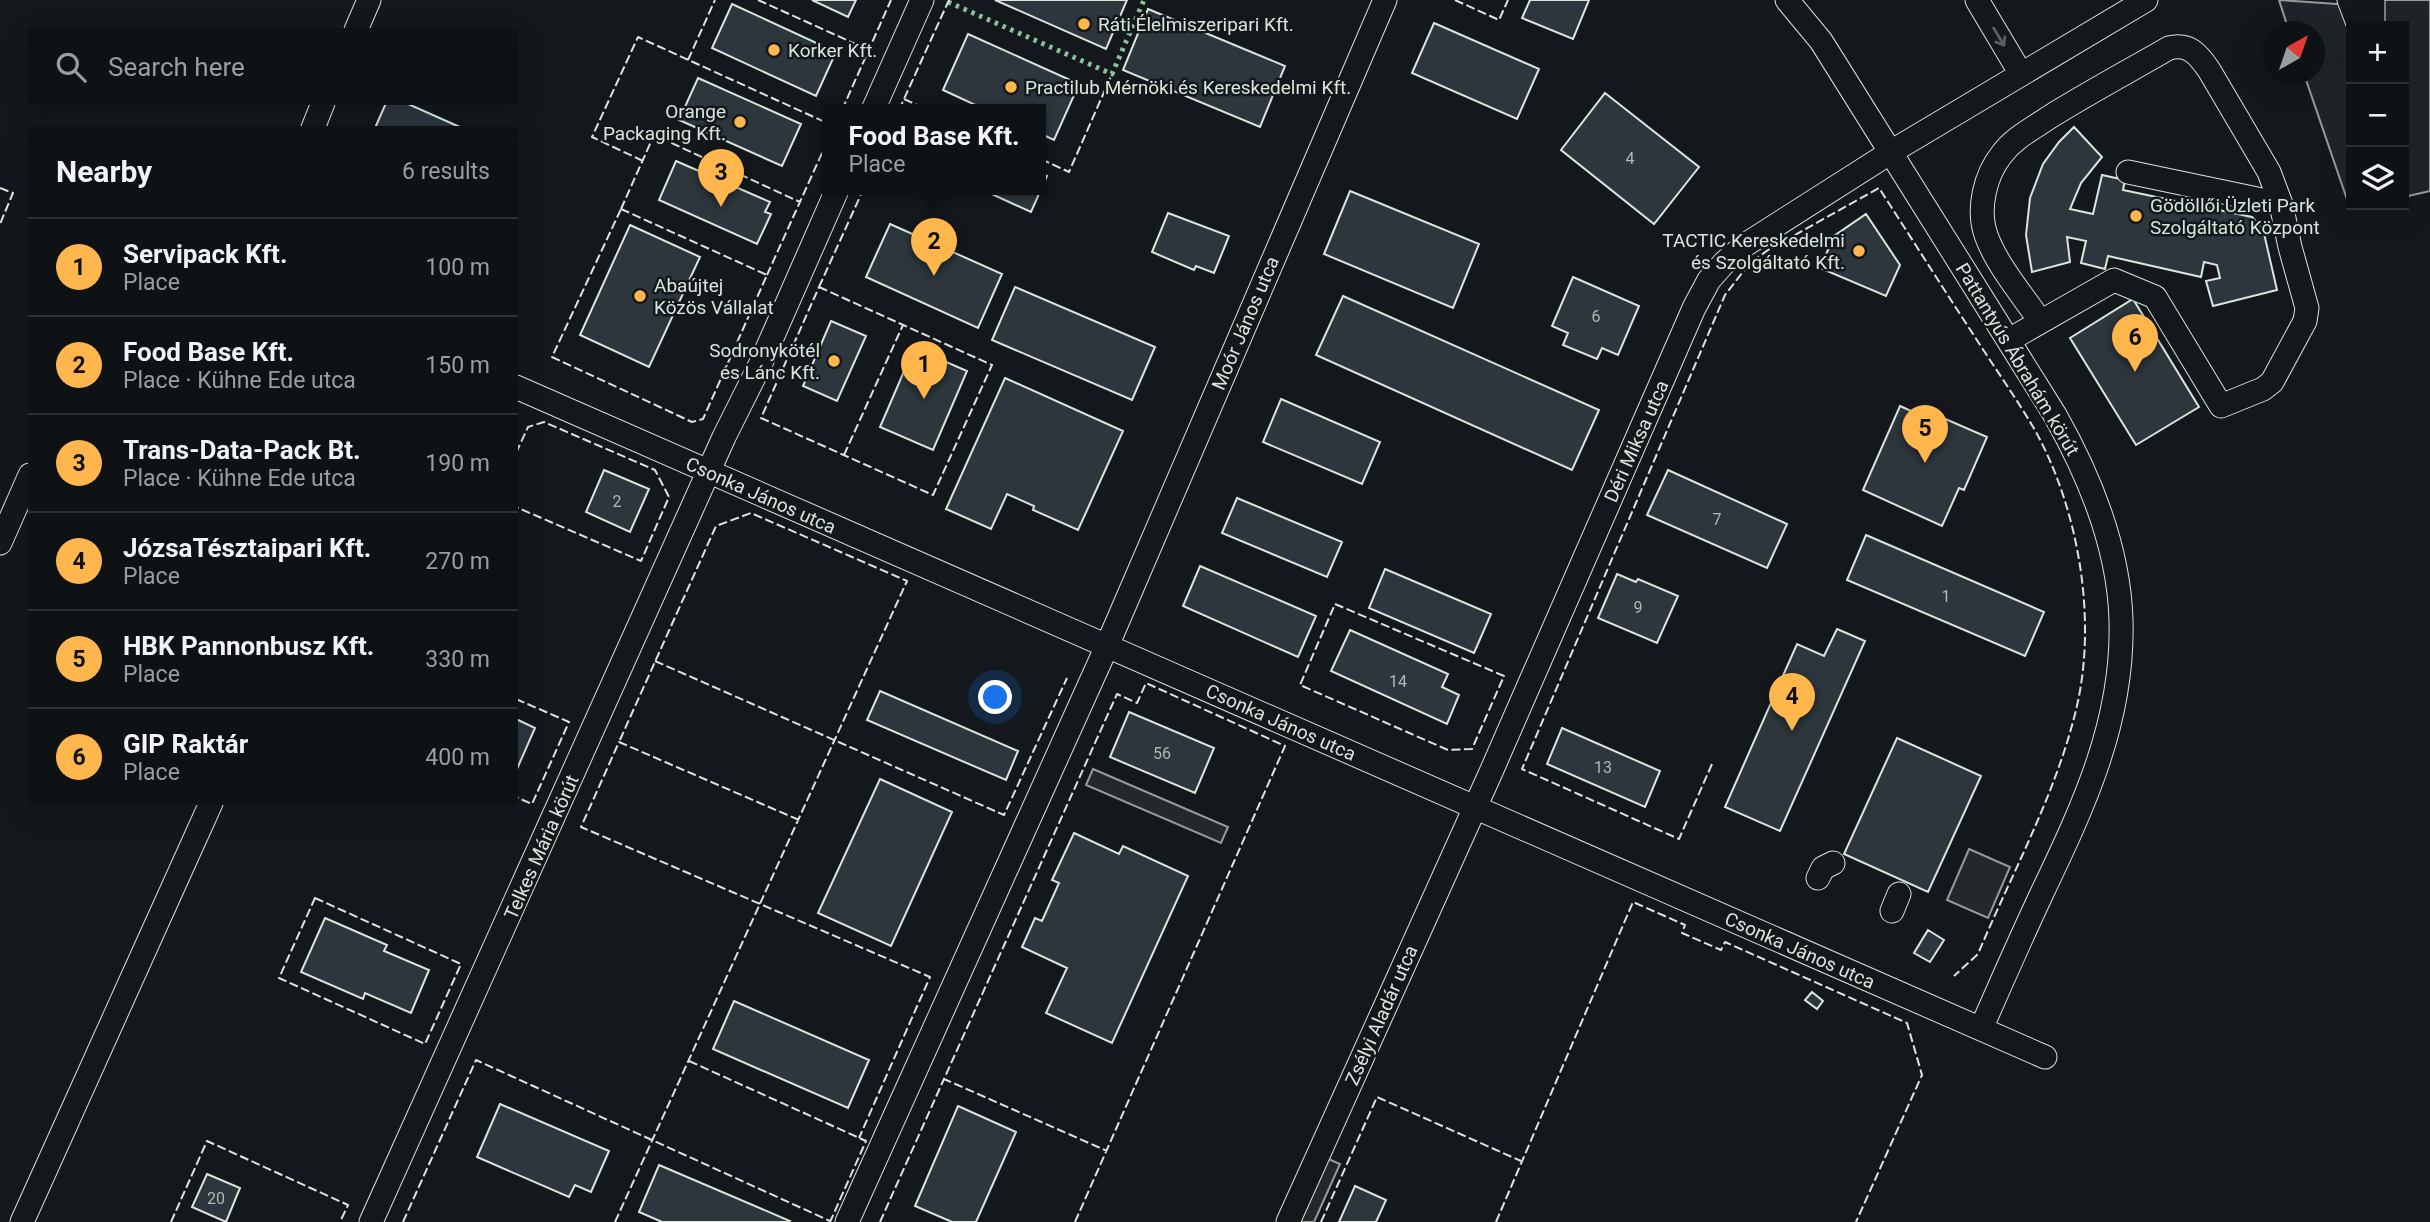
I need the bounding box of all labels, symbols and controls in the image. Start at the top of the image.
place label: Ráti Élelmiszeripari Kft. [1098,13,1294,36]
marker: Ráti Élelmiszeripari Kft. [1076,16,1092,32]
north arrow [2262,21,2325,84]
map controls [2346,21,2409,210]
button: + [2346,21,2409,84]
one-way arrow [1993,26,2007,46]
search box [28,28,518,105]
place label: Korker Kft. [788,39,877,62]
marker: Korker Kft. [766,42,782,58]
icon: search [52,48,90,86]
text: Search here [108,52,245,82]
place label: Practilub Mérnöki és Kereskedelmi Kft. [1025,76,1351,99]
marker: Practilub Mérnöki és Kereskedelmi Kft. [1003,79,1019,95]
button: − [2346,84,2409,147]
place label: Orange Packaging Kft. [603,100,726,145]
popup [822,104,1046,195]
marker: Orange Packaging Kft. [732,114,748,130]
text: Food Base Kft. [849,121,1020,151]
button: layers [2346,147,2409,210]
pin: 3 [698,149,744,207]
house number: 4 [1626,149,1635,168]
text: Place [849,151,905,178]
text: Nearby [56,154,152,189]
text: 6 results [402,158,490,185]
place label: Gödöllői Üzleti Park Szolgáltató Központ [2150,194,2320,239]
marker: Gödöllői Üzleti Park Szolgáltató Központ [2128,208,2144,224]
pin: 2 [911,218,957,276]
place label: TACTIC Kereskedelmi és Szolgáltató Kft. [1662,229,1845,274]
text: Servipack Kft. [123,239,287,269]
marker: TACTIC Kereskedelmi és Szolgáltató Kft. [1851,243,1867,259]
street label: Moór János utca [1207,253,1284,394]
text: 1 [72,254,86,281]
text: 100 m [425,254,490,281]
street label: Pattantyús Ábrahám körút [1951,259,2084,460]
text: Place [123,269,180,296]
place label: Abaújtej Közös Vállalat [654,274,774,319]
marker: Abaújtej Közös Vállalat [632,288,648,304]
house number: 6 [1592,307,1601,326]
pin: 6 [2112,314,2158,372]
text: Food Base Kft. [123,337,294,367]
place label: Sodronykötél és Lánc Kft. [709,339,820,384]
pin: 1 [901,341,947,399]
text: 2 [72,352,86,379]
text: 150 m [425,352,490,379]
marker: Sodronykötél és Lánc Kft. [826,353,842,369]
text: Place · Kühne Ede utca [123,367,356,394]
street label: Déri Miksa utca [1599,377,1674,506]
pin: 5 [1902,405,1948,463]
text: Trans-Data-Pack Bt. [123,435,361,465]
text: 3 [72,450,86,477]
text: 190 m [425,450,490,477]
street label: Csonka János utca [682,452,839,539]
text: Place · Kühne Ede utca [123,465,356,492]
house number: 2 [613,492,622,511]
house number: 7 [1713,510,1722,529]
text: JózsaTésztaipari Kft. [123,533,371,563]
text: 4 [72,548,86,575]
text: 270 m [425,548,490,575]
text: Place [123,563,180,590]
house number: 1 [1942,587,1951,606]
house number: 9 [1634,598,1643,617]
text: HBK Pannonbusz Kft. [123,631,374,661]
text: 5 [72,646,86,673]
text: 330 m [425,646,490,673]
text: Place [123,661,180,688]
house number: 14 [1389,672,1407,691]
pin: 4 [1769,673,1815,731]
street label: Csonka János utca [1202,679,1359,766]
your location [978,680,1012,714]
text: GIP Raktár [123,729,248,759]
text: 6 [72,744,86,771]
text: 400 m [425,744,490,771]
house number: 56 [1153,744,1171,763]
house number: 13 [1594,758,1612,777]
text: Place [123,759,180,786]
street label: Telkes Mária körút [499,771,584,923]
street label: Csonka János utca [1721,907,1878,994]
street label: Zsélyi Aladár utca [1340,942,1423,1089]
house number: 20 [207,1189,225,1208]

